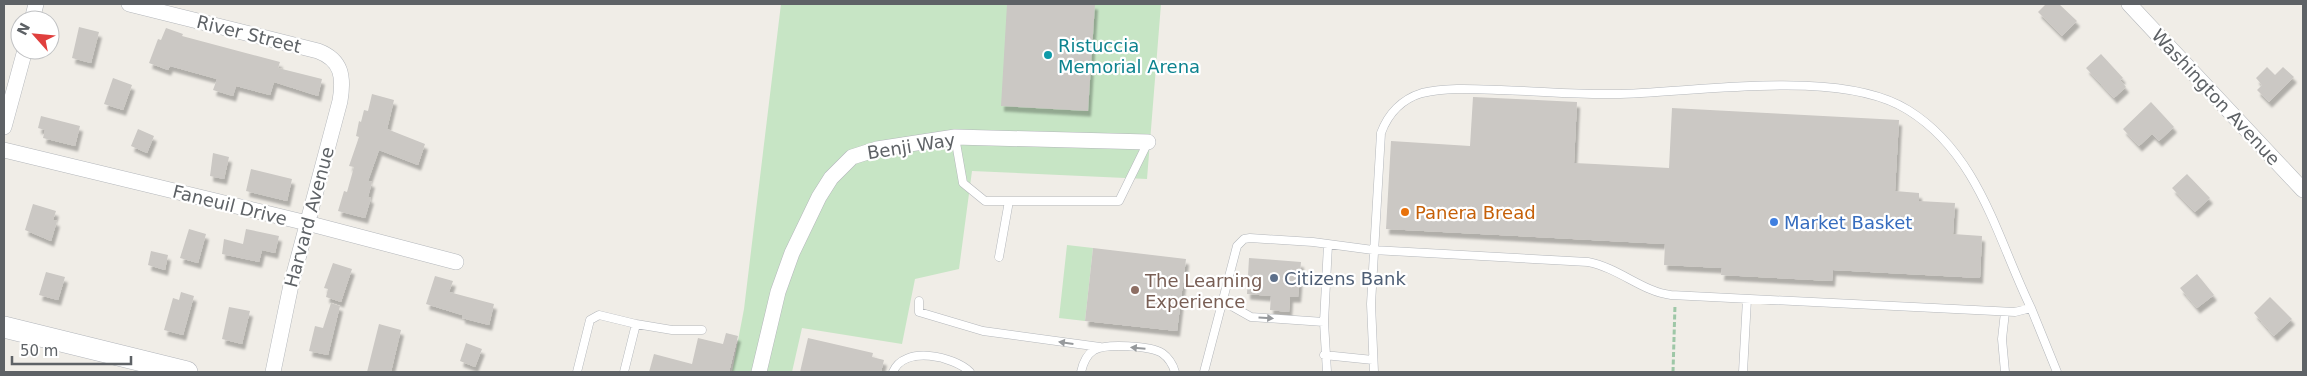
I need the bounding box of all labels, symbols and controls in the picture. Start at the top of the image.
north arrow [10,10,60,60]
street label: River Street [195,11,303,57]
text: N [14,20,33,38]
street label: Washington Avenue [2147,25,2285,169]
place label: Ristuccia Memorial Arena [1058,35,1200,77]
marker: Ristuccia Memorial Arena [1042,49,1054,61]
street label: Benji Way [865,129,957,163]
street label: Harvard Avenue [280,144,338,290]
street label: Faneuil Drive [171,181,289,229]
place label: Panera Bread [1415,202,1536,223]
marker: Panera Bread [1399,206,1411,218]
place label: Market Basket [1784,212,1912,233]
marker: Market Basket [1768,216,1780,228]
place label: Citizens Bank [1284,268,1406,289]
place label: The Learning Experience [1144,270,1262,312]
marker: Citizens Bank [1268,272,1280,284]
marker: The Learning Experience [1129,284,1141,296]
one-way arrow [1258,315,1274,323]
scale bar [12,334,131,366]
one-way arrow [1057,339,1073,347]
text: 50 m [20,342,58,360]
one-way arrow [1130,344,1146,352]

